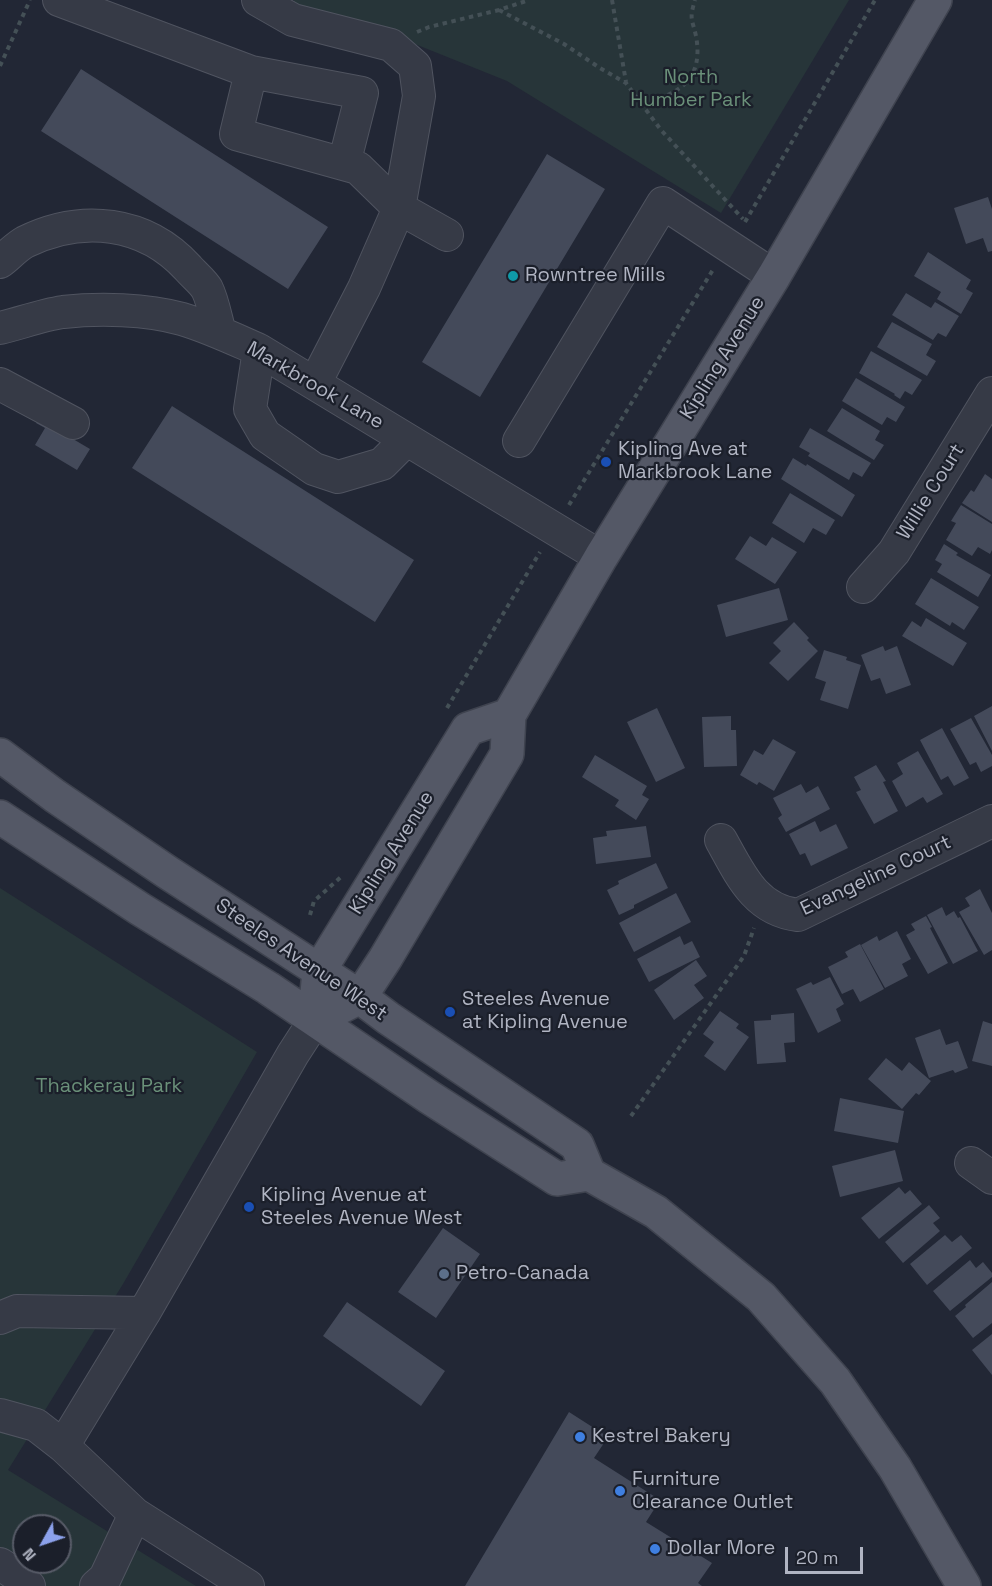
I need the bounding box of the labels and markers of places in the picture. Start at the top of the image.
place label: Rowntree Mills [525,264,666,288]
marker: Rowntree Mills [506,269,520,283]
place label: Kipling Ave at Markbrook Lane [618,438,772,485]
marker: Kipling Ave at Markbrook Lane [599,455,613,469]
place label: Steeles Avenue at Kipling Avenue [462,988,628,1035]
marker: Steeles Avenue at Kipling Avenue [443,1005,457,1019]
place label: Kipling Avenue at Steeles Avenue West [261,1184,463,1231]
marker: Kipling Avenue at Steeles Avenue West [242,1200,256,1214]
place label: Petro-Canada [456,1262,589,1286]
marker: Petro-Canada [437,1267,451,1281]
place label: Kestrel Bakery [592,1425,731,1449]
marker: Kestrel Bakery [573,1430,587,1444]
place label: Furniture Clearance Outlet [632,1468,793,1515]
marker: Furniture Clearance Outlet [613,1484,627,1498]
place label: Dollar More [667,1537,775,1561]
marker: Dollar More [648,1542,662,1556]

